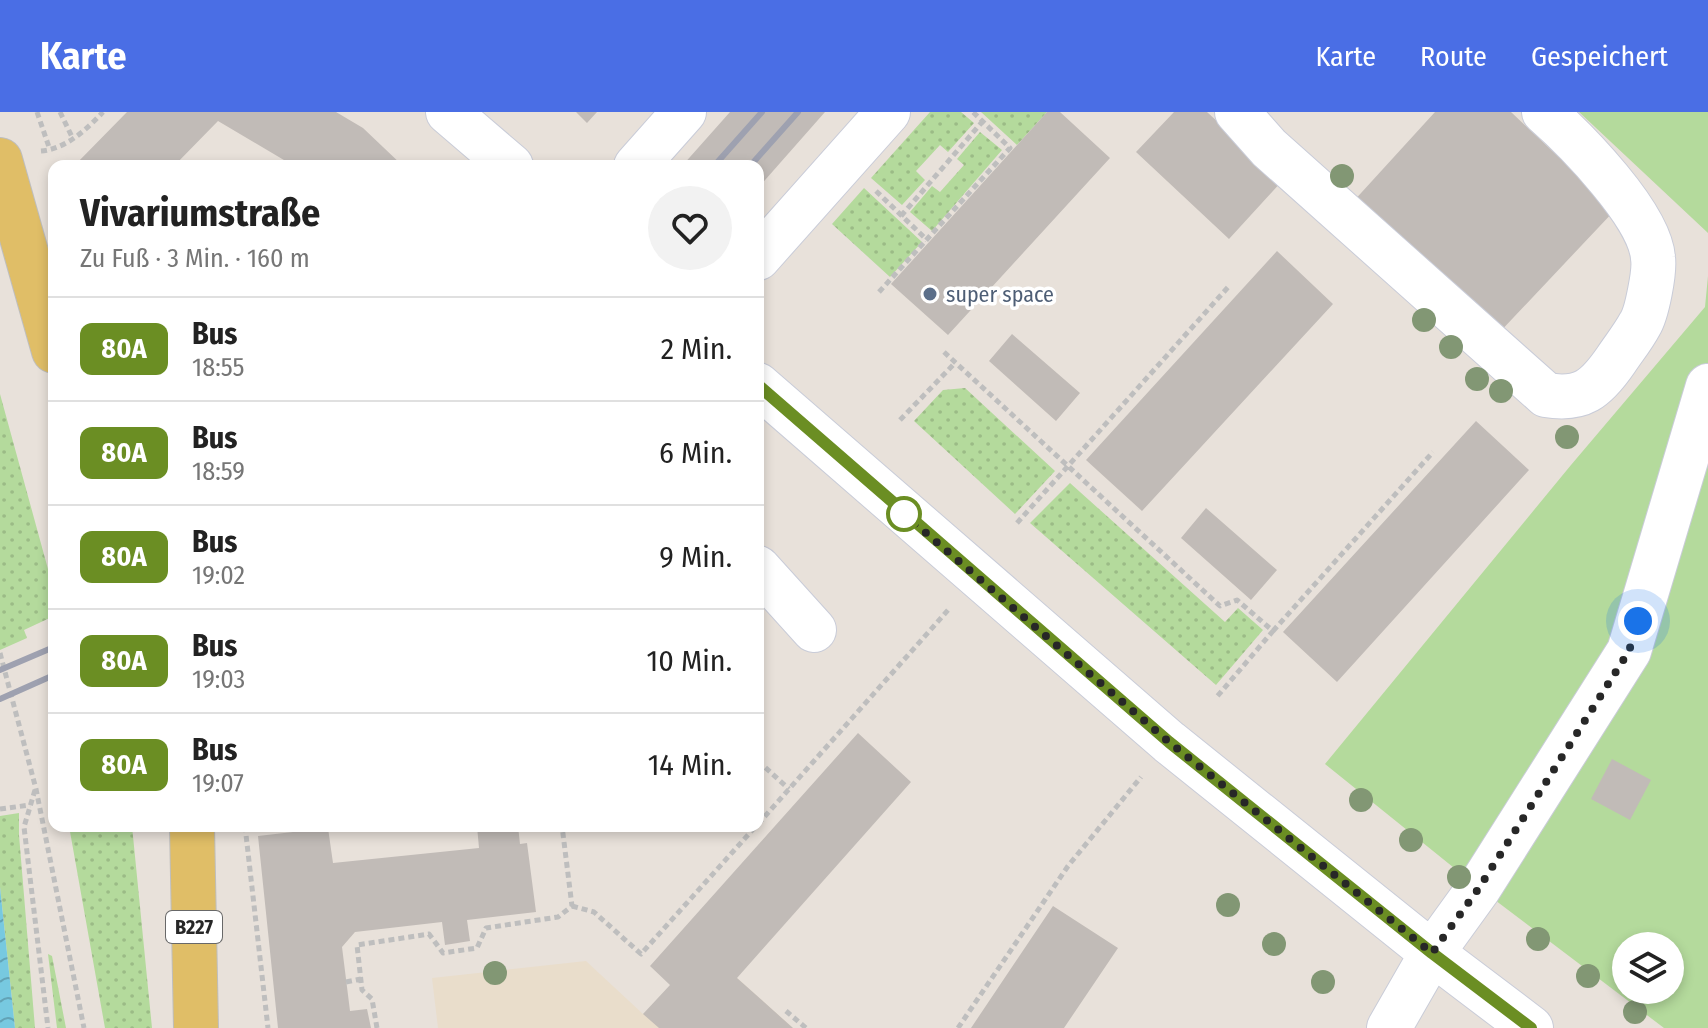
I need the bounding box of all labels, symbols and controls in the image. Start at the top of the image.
text: Karte [40,33,127,79]
text: Karte [1315,40,1376,73]
text: Route [1420,40,1487,73]
text: Gespeichert [1531,40,1668,73]
button: heart [648,186,732,270]
text: Vivariumstraße [80,190,320,236]
text: Zu Fuß · 3 Min. · 160 m [80,243,310,274]
place label: super space [946,281,1054,308]
marker: super space [921,285,939,303]
text: Bus [192,316,237,352]
text: 2 Min. [661,331,732,367]
text: 80A [101,332,147,365]
text: 18:55 [192,352,245,383]
text: Bus [192,420,237,456]
text: 6 Min. [659,435,732,471]
text: 80A [101,436,147,469]
text: 18:59 [192,456,245,487]
unlabelled marker [887,497,921,531]
text: Bus [192,524,237,560]
text: 9 Min. [659,539,732,575]
text: 80A [101,540,147,573]
text: 19:02 [192,560,245,591]
your location [1618,601,1658,641]
text: Bus [192,628,237,664]
text: 10 Min. [647,643,732,679]
text: 80A [101,644,147,677]
text: 19:03 [192,664,245,695]
text: Bus [192,732,237,768]
text: 14 Min. [648,747,732,783]
text: 80A [101,748,147,781]
text: 19:07 [192,768,244,799]
road number: B227 [166,911,222,943]
map controls [1612,932,1684,1004]
button: layers [1612,932,1684,1004]

